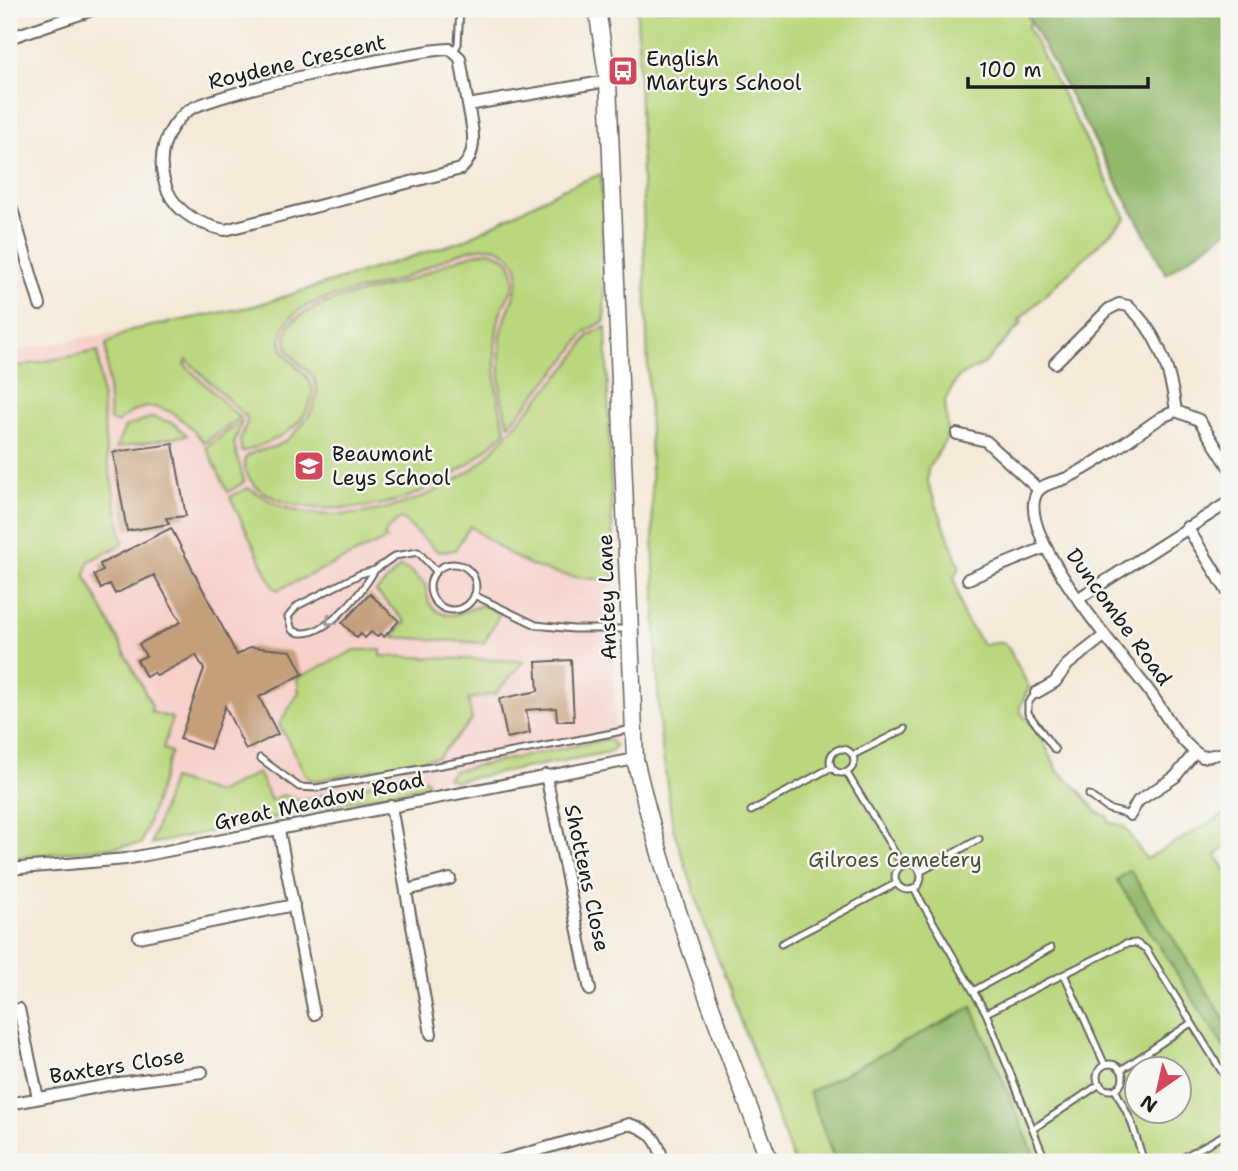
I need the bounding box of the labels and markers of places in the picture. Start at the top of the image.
place label: English Martyrs School [646,45,802,97]
bus stop icon: English Martyrs School [606,54,640,88]
place label: Beaumont Leys School [332,440,451,492]
school or university icon: Beaumont Leys School [292,449,326,483]

